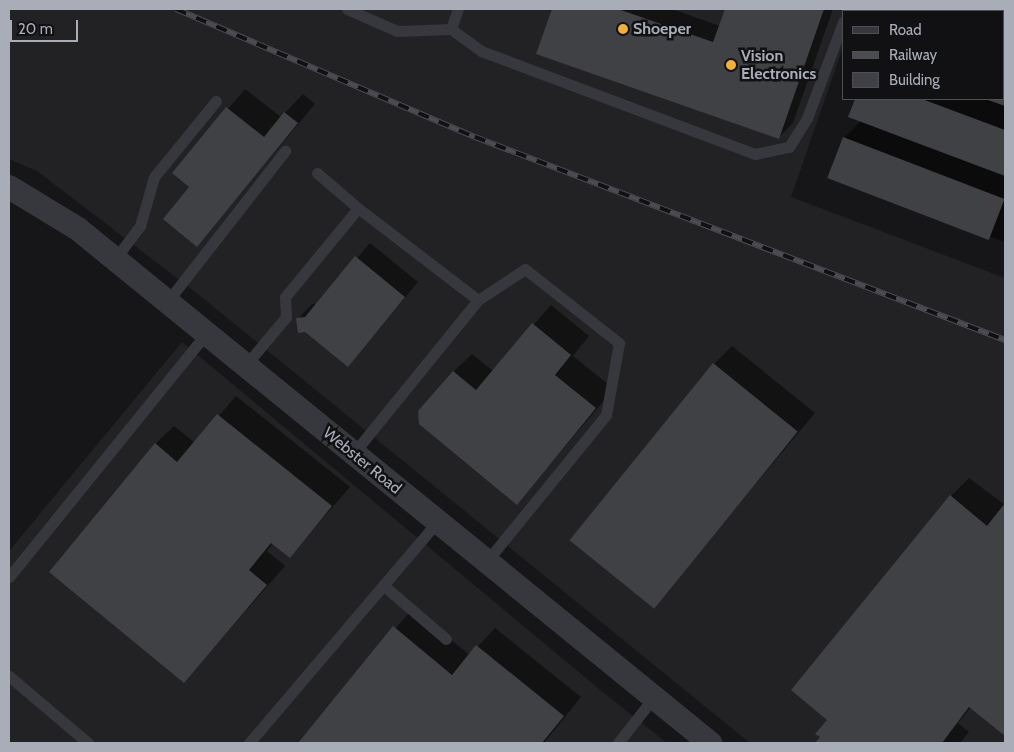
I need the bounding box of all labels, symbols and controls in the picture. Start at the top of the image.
scale bar [12,10,80,42]
legend [842,10,1004,100]
place label: Shoeper [633,19,691,39]
text: 20 m [18,20,53,38]
text: Road [889,21,922,39]
marker: Shoeper [617,23,629,35]
place label: Vision Electronics [741,46,816,84]
text: Railway [889,46,937,64]
marker: Vision Electronics [725,59,737,71]
text: Building [889,71,940,89]
street label: Webster Road [319,424,405,498]

